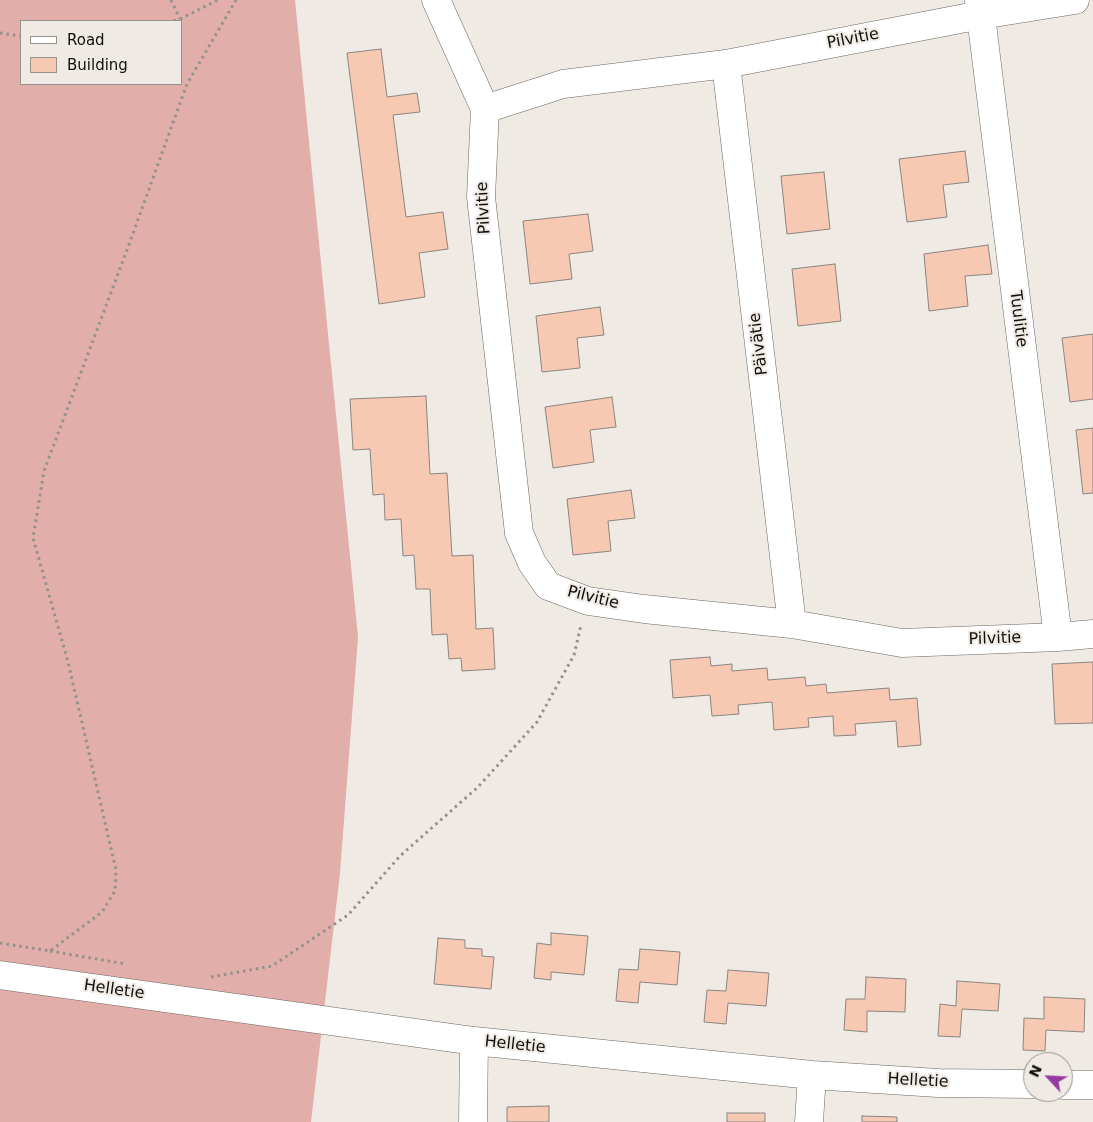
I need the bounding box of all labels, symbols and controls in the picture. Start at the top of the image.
legend [20,20,182,85]
street label: Pilvitie [825,25,881,53]
text: Road [67,31,105,49]
text: Building [67,56,128,74]
street label: Pilvitie [473,181,495,235]
street label: Tuulitie [1005,290,1031,348]
street label: Päivätie [746,312,772,376]
street label: Pilvitie [565,582,621,614]
street label: Pilvitie [968,628,1022,650]
street label: Helletie [82,976,146,1004]
street label: Helletie [484,1032,546,1058]
north arrow [1023,1052,1073,1102]
text: N [1026,1062,1045,1080]
street label: Helletie [887,1070,949,1092]

